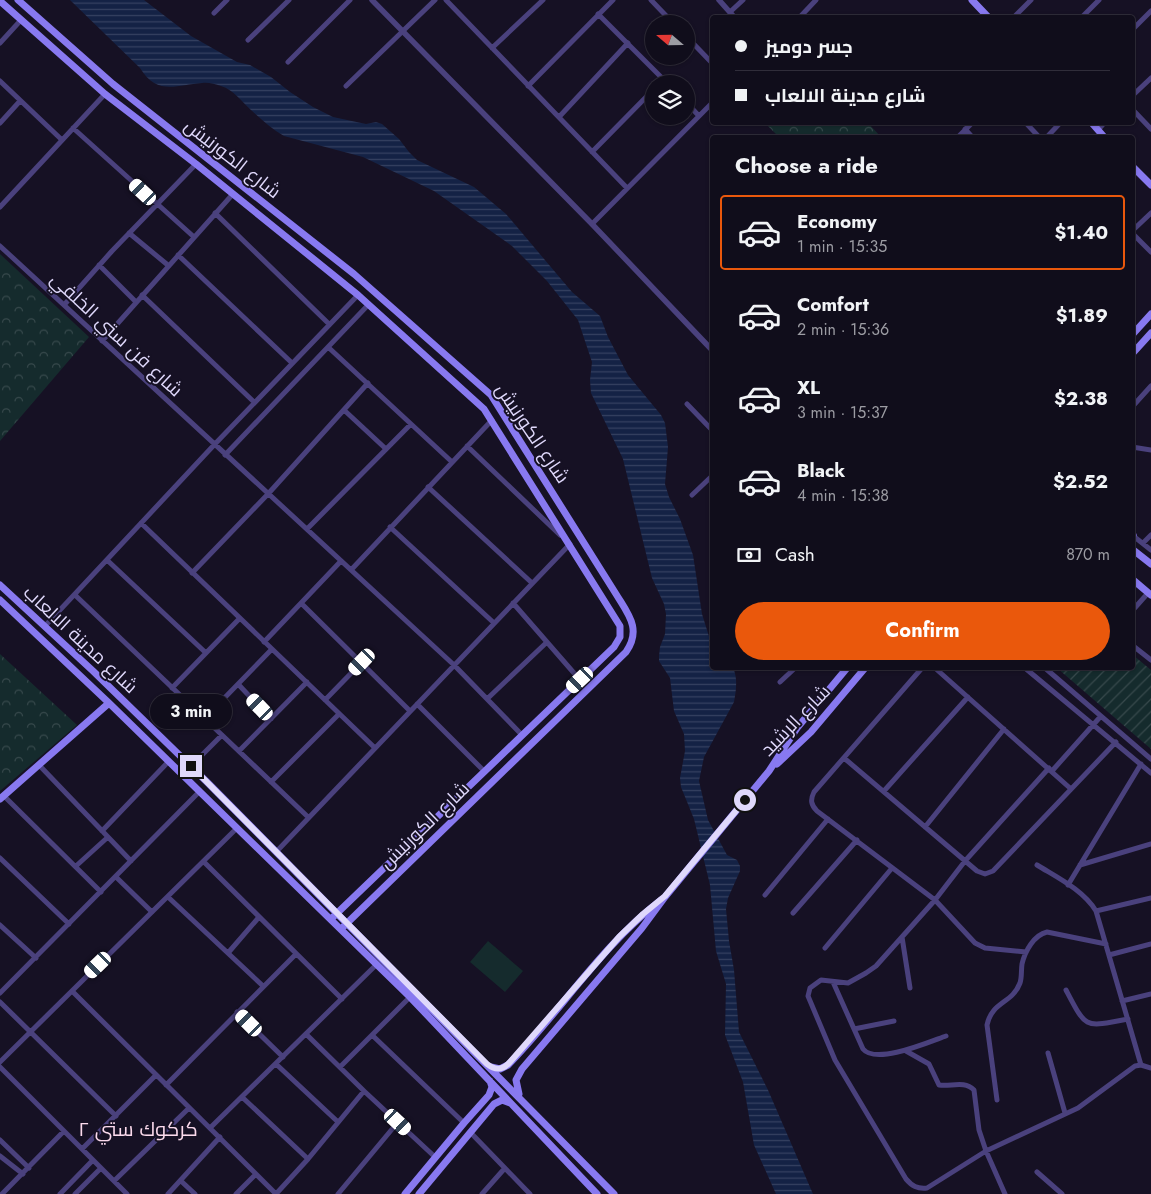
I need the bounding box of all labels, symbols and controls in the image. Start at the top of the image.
north arrow [645,15,695,65]
map controls [645,15,695,125]
text: جسر دوميز [765,33,853,60]
button: layers [645,75,695,125]
text: شارع مدينة الالعاب [765,82,925,109]
street label: شارع الكورنيش [179,112,287,205]
text: Choose a ride [735,149,878,181]
car [126,176,159,208]
text: Economy [797,208,877,235]
icon: car [737,210,782,255]
text: $1.40 [1055,219,1108,246]
text: 1 min · 15:35 [797,235,887,258]
street label: شارع فن ستي الخلفي [44,266,189,404]
text: Comfort [797,291,869,318]
icon: car [737,293,782,338]
text: $1.89 [1056,302,1108,329]
text: 2 min · 15:36 [797,318,889,341]
text: XL [797,374,820,401]
icon: car [737,376,782,421]
street label: شارع الكورنيش [489,378,576,489]
text: $2.38 [1054,385,1108,412]
text: 3 min · 15:37 [797,401,888,424]
text: Black [797,457,845,484]
icon: car [737,459,782,504]
text: $2.52 [1053,468,1108,495]
text: 4 min · 15:38 [797,484,889,507]
icon: cash [735,541,763,569]
text: Cash [775,541,815,568]
text: 870 m [1066,543,1110,566]
street label: شارع مدينة الالعاب [18,579,144,700]
button: Confirm [735,602,1110,660]
car [346,646,377,678]
car [563,664,596,696]
street label: شارع الرشيد [754,679,836,762]
car [244,691,275,723]
callout: 3 min [150,694,232,728]
text: 3 min [170,700,212,723]
route end [180,755,202,777]
street label: شارع الكورنيش [373,775,475,875]
route start [734,789,756,811]
car [81,949,114,981]
car [233,1007,264,1039]
car [381,1106,414,1138]
district label: كركوك ستي ٢ [78,1115,198,1145]

